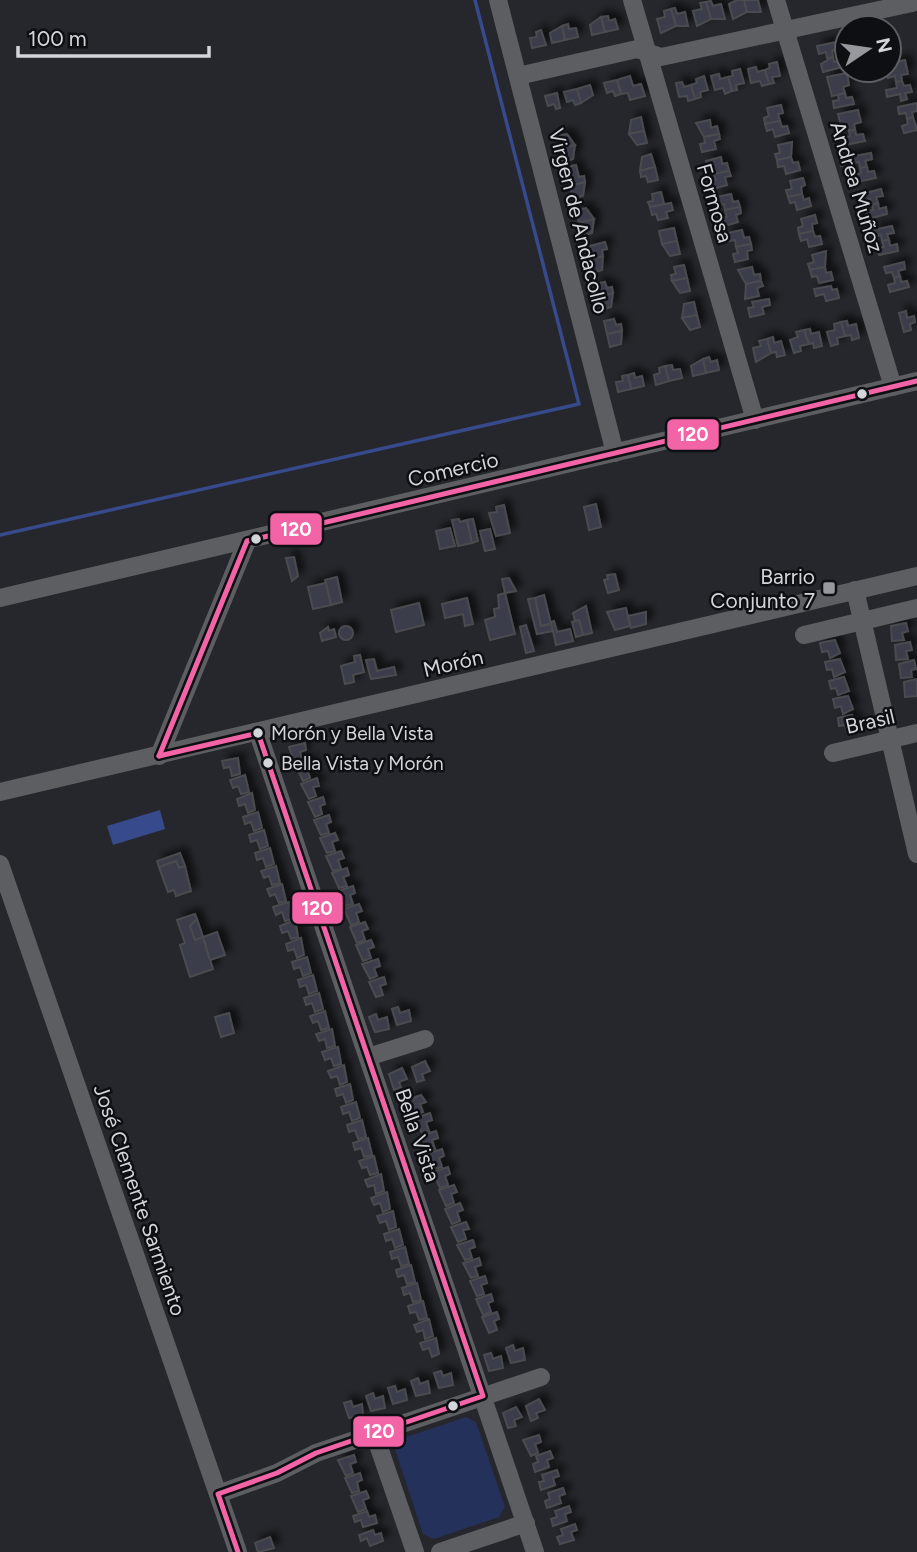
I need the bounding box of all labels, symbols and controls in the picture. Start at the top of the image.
scale bar [18,14,208,58]
north arrow [833,14,903,84]
text: 100 m [28,26,87,51]
text: N [871,36,897,55]
street label: Andrea Muñoz [825,118,889,256]
street label: Virgen de Andacollo [544,126,614,316]
street label: Formosa [692,161,738,245]
unlabelled marker [855,387,869,401]
line badge: 120 [666,418,720,451]
text: 120 [677,423,709,446]
street label: Comercio [405,446,501,492]
line badge: 120 [269,512,323,546]
text: 120 [280,518,312,541]
unlabelled marker [249,532,263,546]
place label: Barrio Conjunto 7 [710,564,815,613]
marker: Barrio Conjunto 7 [821,580,837,596]
street label: Morón [420,644,486,682]
street label: Brasil [843,703,897,739]
place label: Morón y Bella Vista [271,722,434,745]
marker: Morón y Bella Vista [251,726,265,740]
place label: Bella Vista y Morón [281,752,444,775]
marker: Bella Vista y Morón [261,756,275,770]
line badge: 120 [291,891,344,925]
text: 120 [301,897,333,920]
street label: José Clemente Sarmiento [89,1081,191,1319]
street label: Bella Vista [390,1085,446,1185]
unlabelled marker [446,1399,460,1413]
line badge: 120 [352,1415,405,1448]
text: 120 [363,1420,395,1443]

